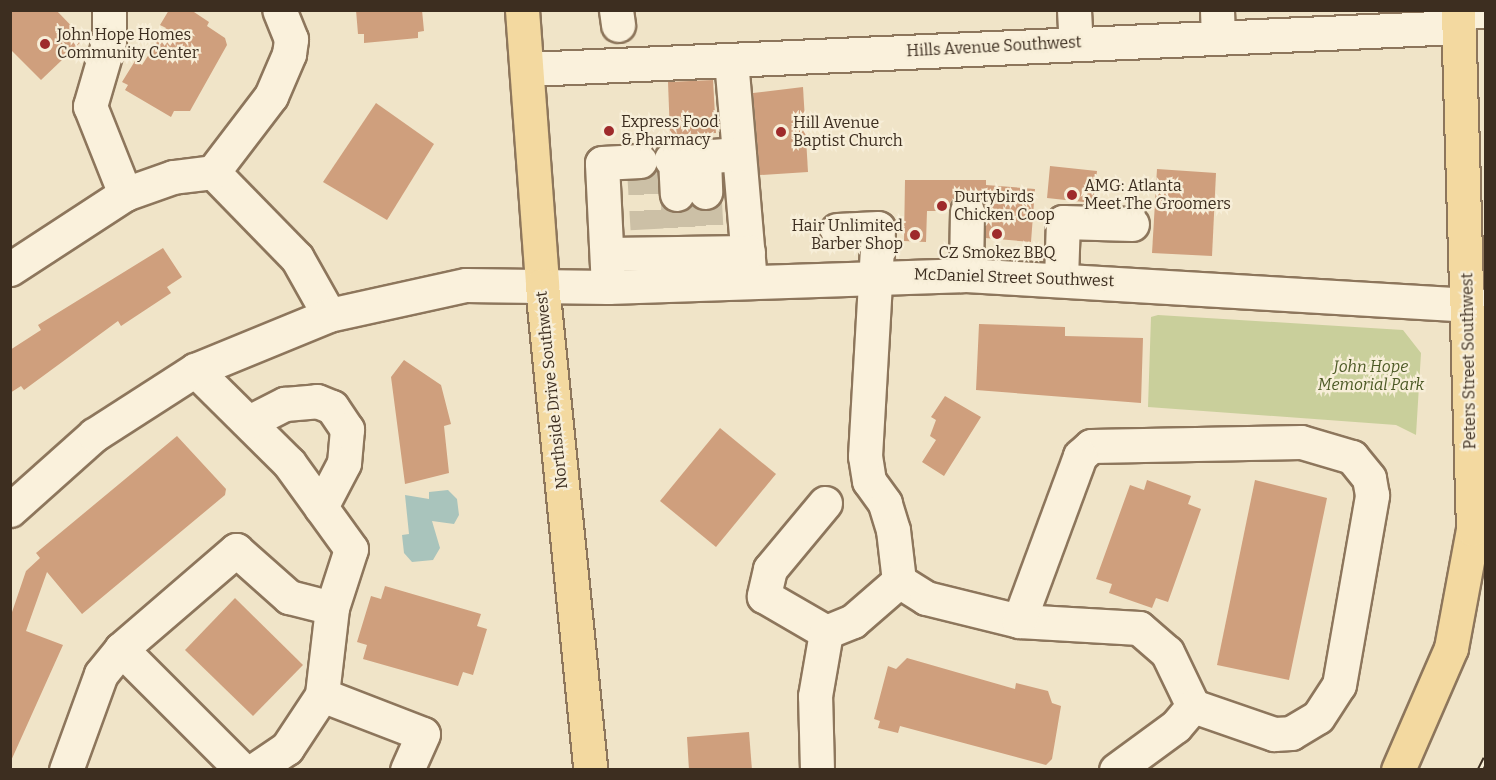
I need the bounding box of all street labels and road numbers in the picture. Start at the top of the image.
street label: Hills Avenue Southwest [906,33,1082,61]
street label: McDaniel Street Southwest [914,265,1114,291]
street label: Peters Street Southwest [1458,272,1480,450]
street label: Northside Drive Southwest [532,290,572,490]

